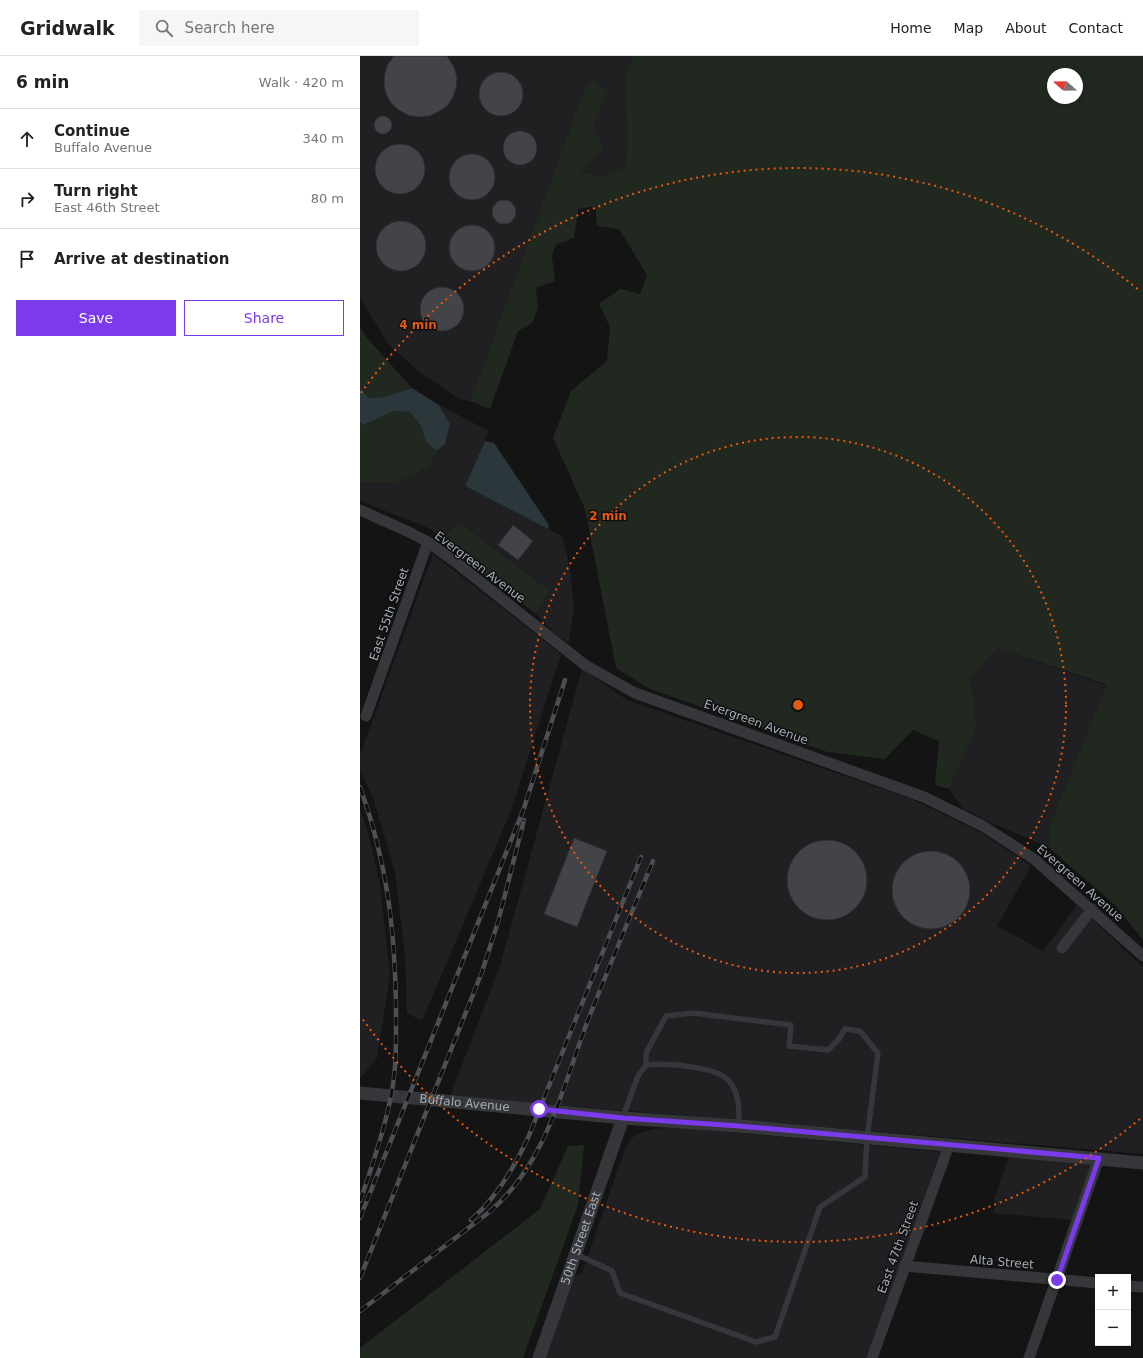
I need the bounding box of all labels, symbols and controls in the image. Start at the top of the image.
search box [139,10,419,46]
text: Gridwalk [20,17,115,39]
icon: search [153,17,175,39]
text: Search here [185,19,275,37]
text: Home [890,20,932,36]
text: Map [954,20,983,36]
text: About [1005,20,1047,36]
text: Contact [1069,20,1123,36]
north arrow [1047,68,1083,104]
text: 6 min [16,72,69,92]
text: Walk · 420 m [259,75,344,90]
text: Continue [54,122,130,140]
icon: ahead [16,128,38,150]
text: 340 m [302,131,344,146]
text: Buffalo Avenue [54,140,152,155]
text: Turn right [54,182,138,200]
icon: right [16,188,38,210]
text: 80 m [311,191,344,206]
text: East 46th Street [54,200,160,215]
icon: arrive [16,248,38,270]
text: Arrive at destination [54,250,229,268]
button: Save [16,300,176,336]
button: Share [184,300,344,336]
text: 4 min [399,318,437,332]
text: 2 min [589,509,627,523]
street label: Evergreen Avenue [432,528,528,606]
street label: East 55th Street [366,565,412,662]
street label: Evergreen Avenue [702,697,810,747]
centre of rings [791,698,805,712]
street label: Evergreen Avenue [1034,842,1126,924]
street label: Buffalo Avenue [419,1092,510,1114]
route start [530,1100,548,1118]
street label: 50th Street East [558,1189,604,1287]
street label: East 47th Street [875,1198,921,1295]
street label: Alta Street [970,1252,1035,1272]
route end [1048,1271,1066,1289]
map controls [1095,1274,1131,1346]
button: + [1095,1274,1131,1310]
button: − [1095,1310,1131,1346]

